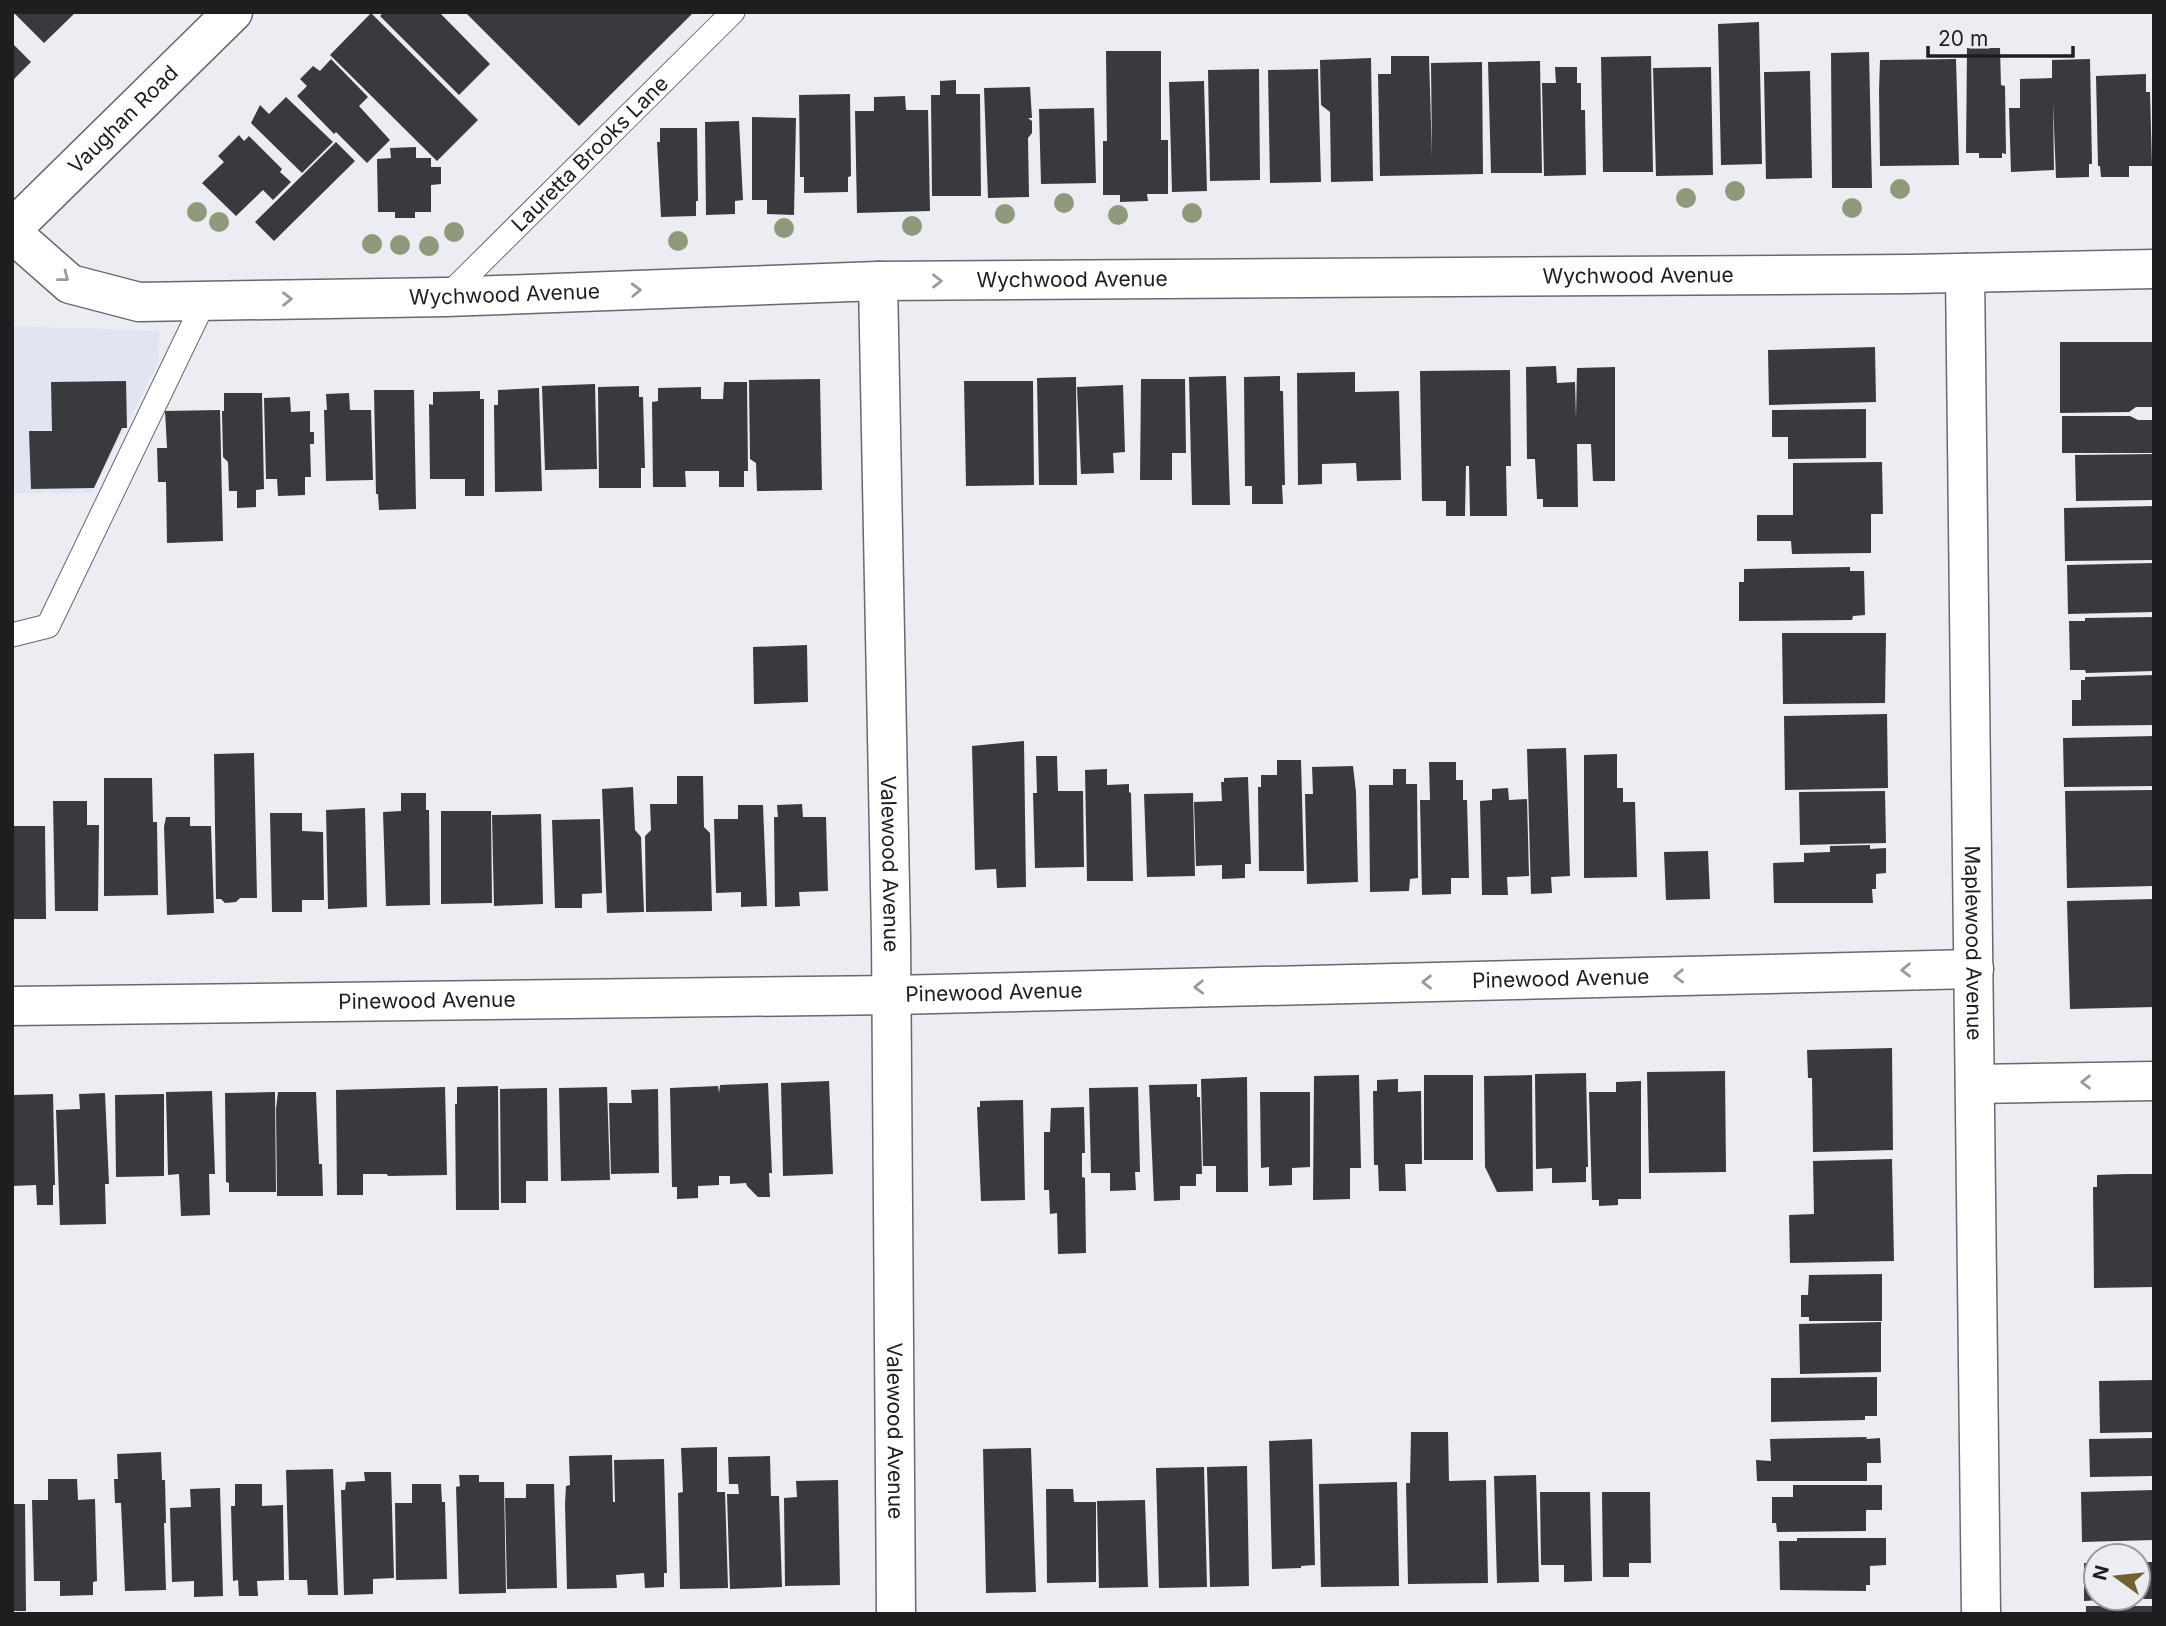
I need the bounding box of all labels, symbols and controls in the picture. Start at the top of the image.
scale bar [1928,14,2073,58]
text: 20 m [1938,26,1988,51]
street label: Vaughan Road [63,60,183,179]
street label: Lauretta Brooks Lane [506,71,673,237]
street label: Wychwood Avenue [1542,262,1734,288]
street label: Wychwood Avenue [976,266,1168,292]
one-way arrow [57,268,69,281]
one-way arrow [933,273,943,289]
street label: Wychwood Avenue [409,278,600,310]
one-way arrow [631,282,642,297]
one-way arrow [281,291,292,306]
street label: Valewood Avenue [876,775,904,952]
street label: Maplewood Avenue [1960,845,1987,1041]
one-way arrow [1900,963,1911,978]
street label: Pinewood Avenue [1472,964,1650,993]
one-way arrow [1673,968,1683,984]
one-way arrow [1421,974,1431,990]
street label: Pinewood Avenue [905,977,1083,1007]
one-way arrow [1194,980,1205,995]
street label: Pinewood Avenue [338,987,516,1014]
one-way arrow [2080,1075,2091,1090]
street label: Valewood Avenue [882,1342,908,1519]
north arrow [2082,1542,2152,1612]
text: N [2088,1563,2114,1583]

